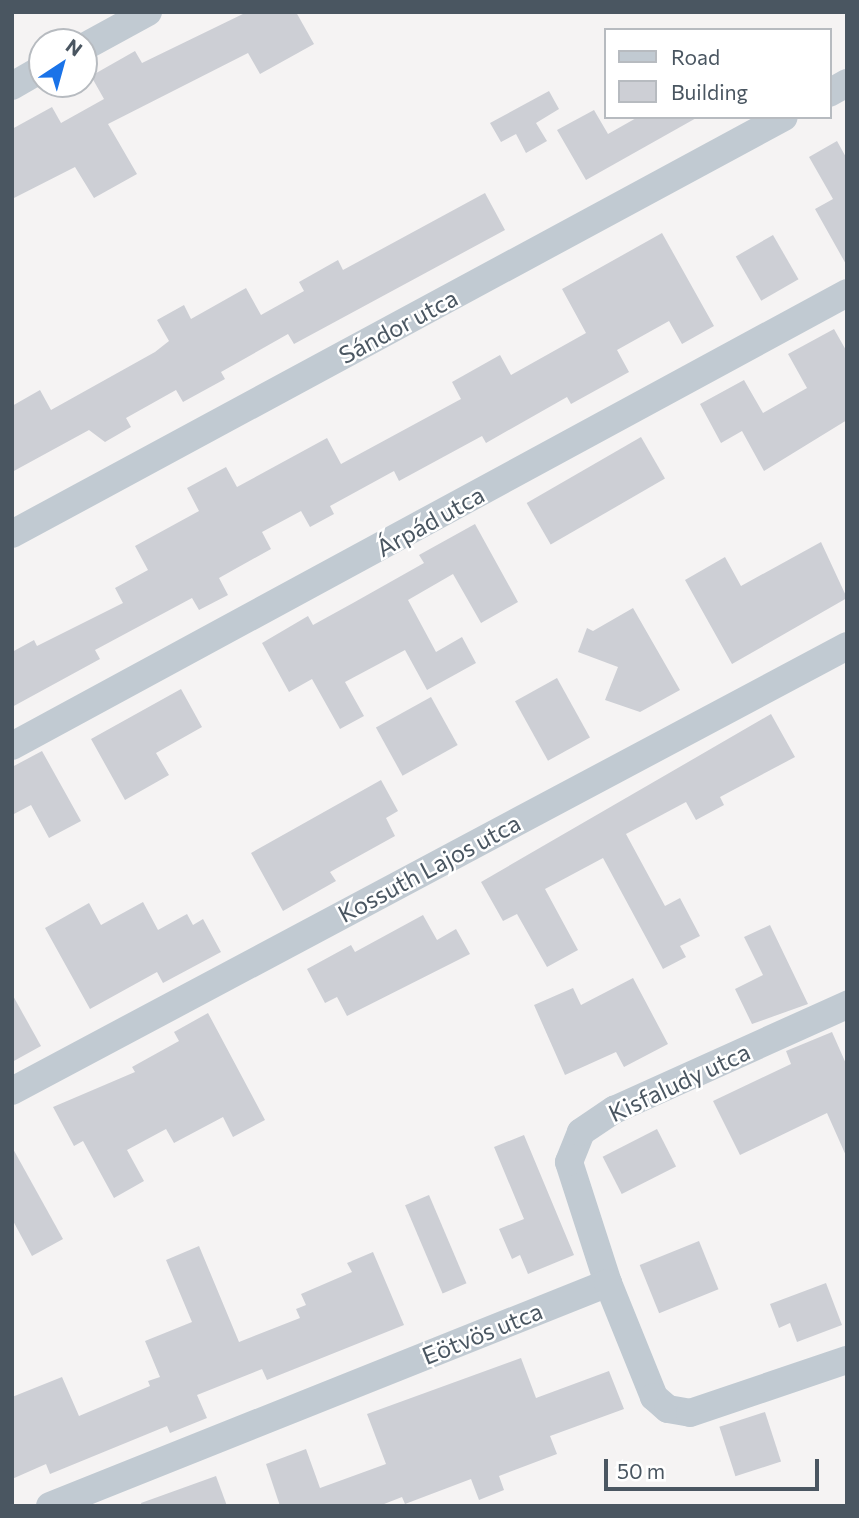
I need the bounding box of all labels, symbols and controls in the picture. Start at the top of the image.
north arrow [28,28,98,98]
legend [604,28,831,119]
text: N [62,34,87,61]
text: Road [671,44,720,69]
text: Building [671,79,748,104]
street label: Sándor utca [334,283,462,369]
street label: Árpád utca [371,480,489,562]
street label: Kossuth Lajos utca [333,808,525,928]
street label: Kisfaludy utca [604,1037,754,1127]
street label: Eötvös utca [418,1296,546,1370]
scale bar [607,1444,822,1488]
text: 50 m [617,1458,665,1483]

